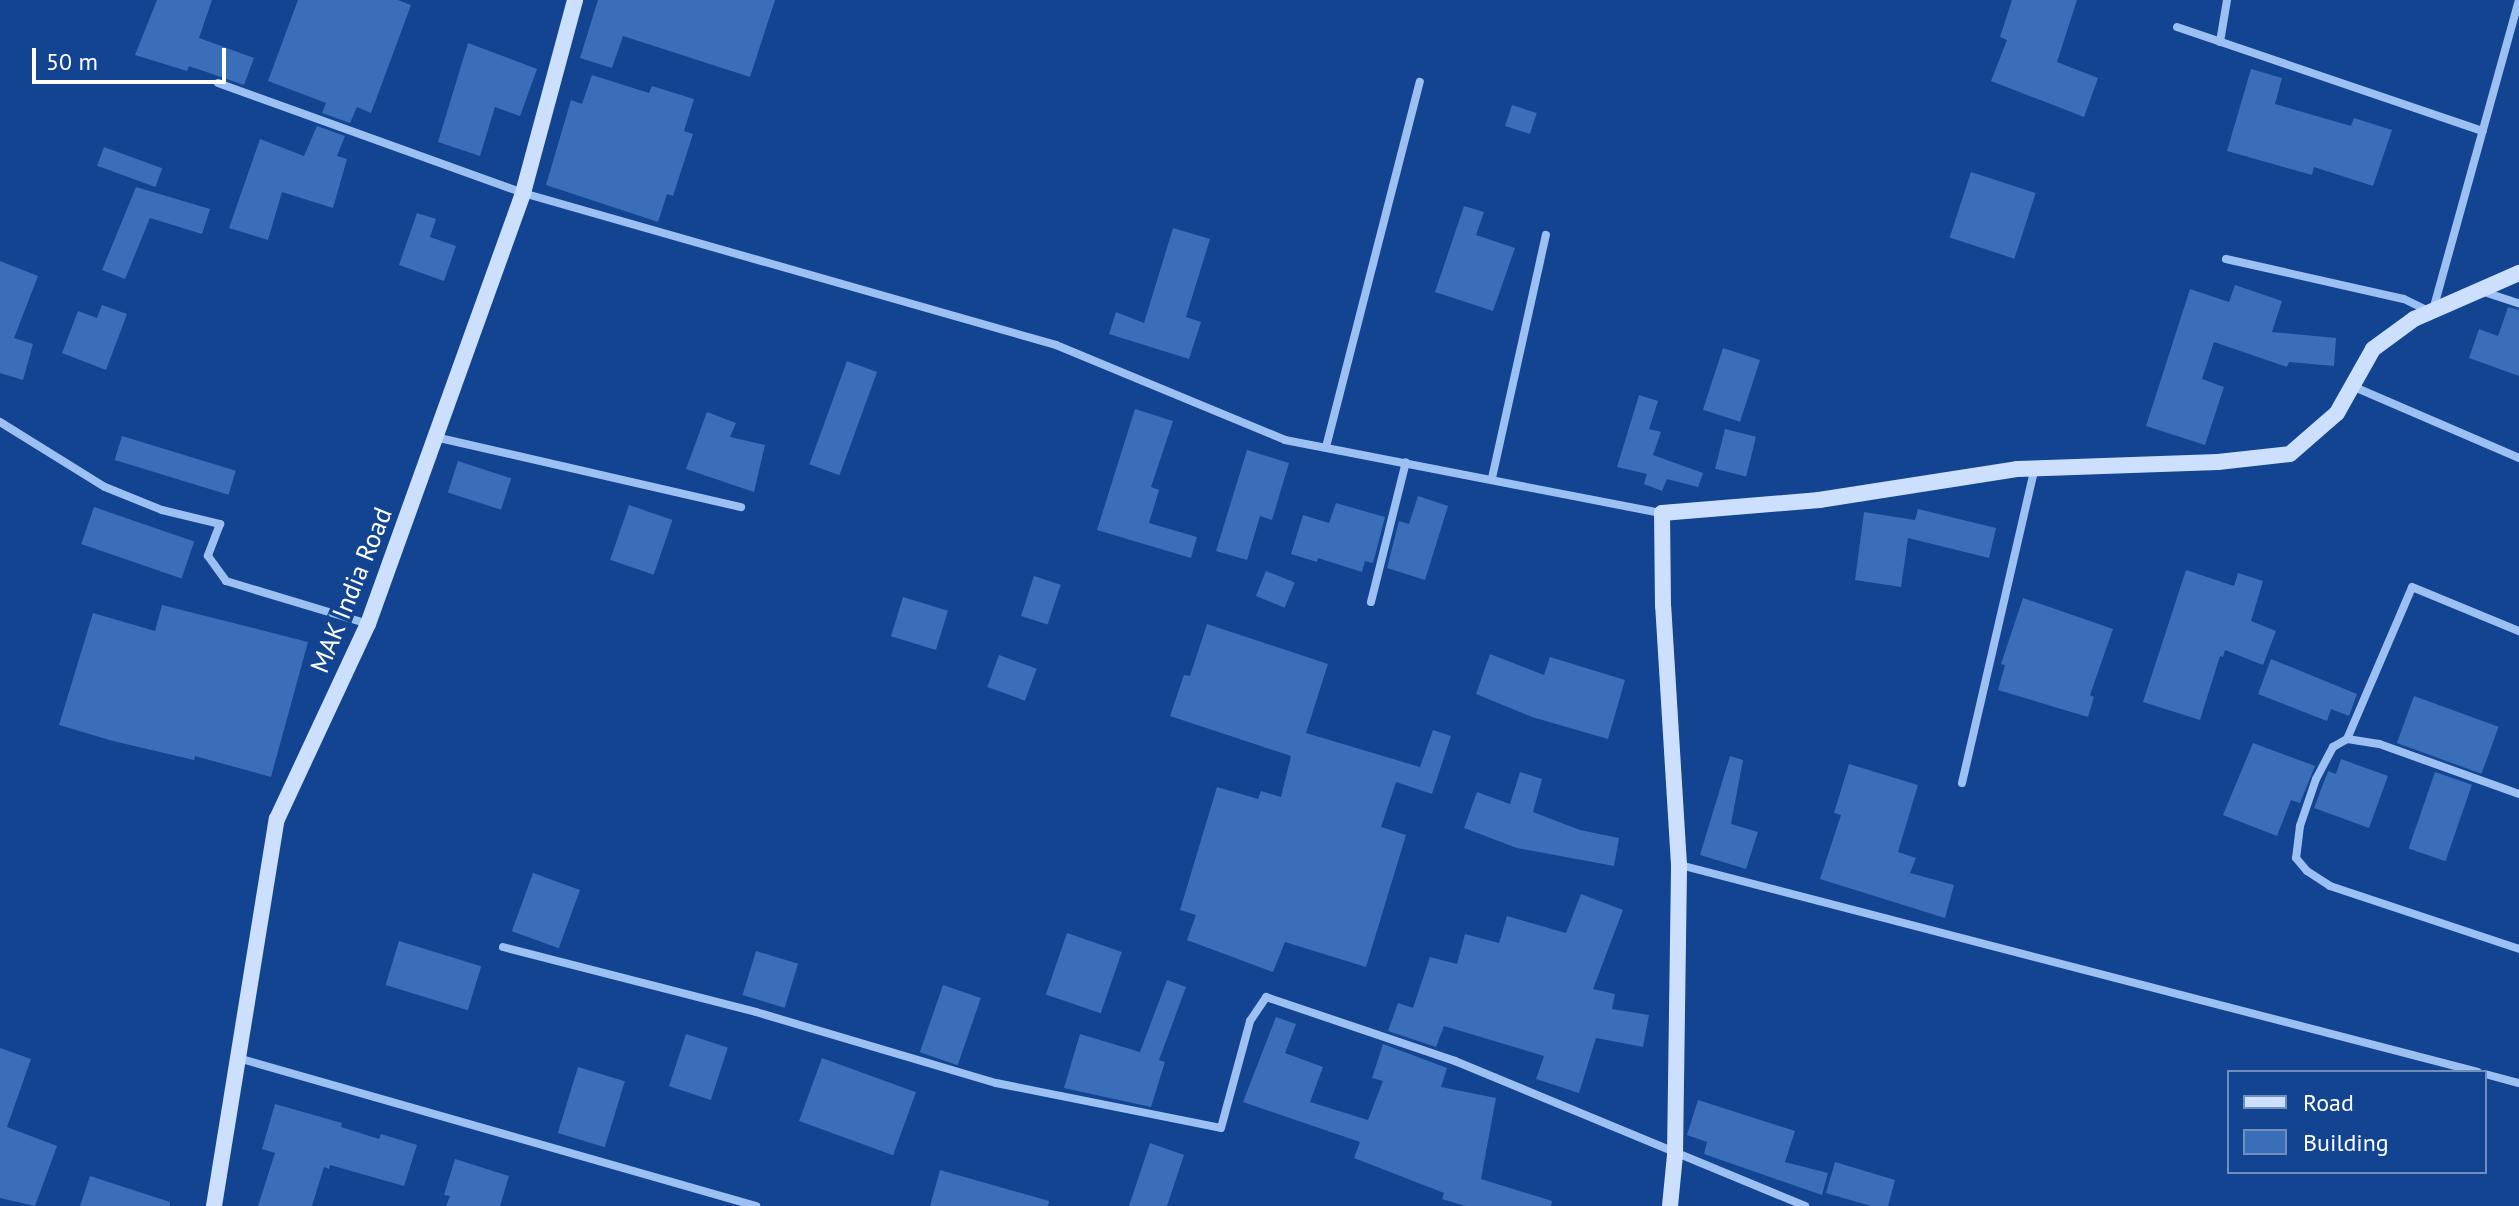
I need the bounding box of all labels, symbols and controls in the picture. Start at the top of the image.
scale bar [36,32,230,82]
text: 50 m [46,46,98,77]
street label: MAK India Road [304,502,398,678]
legend [2227,1070,2487,1174]
text: Road [2303,1087,2354,1118]
text: Building [2303,1127,2389,1158]

